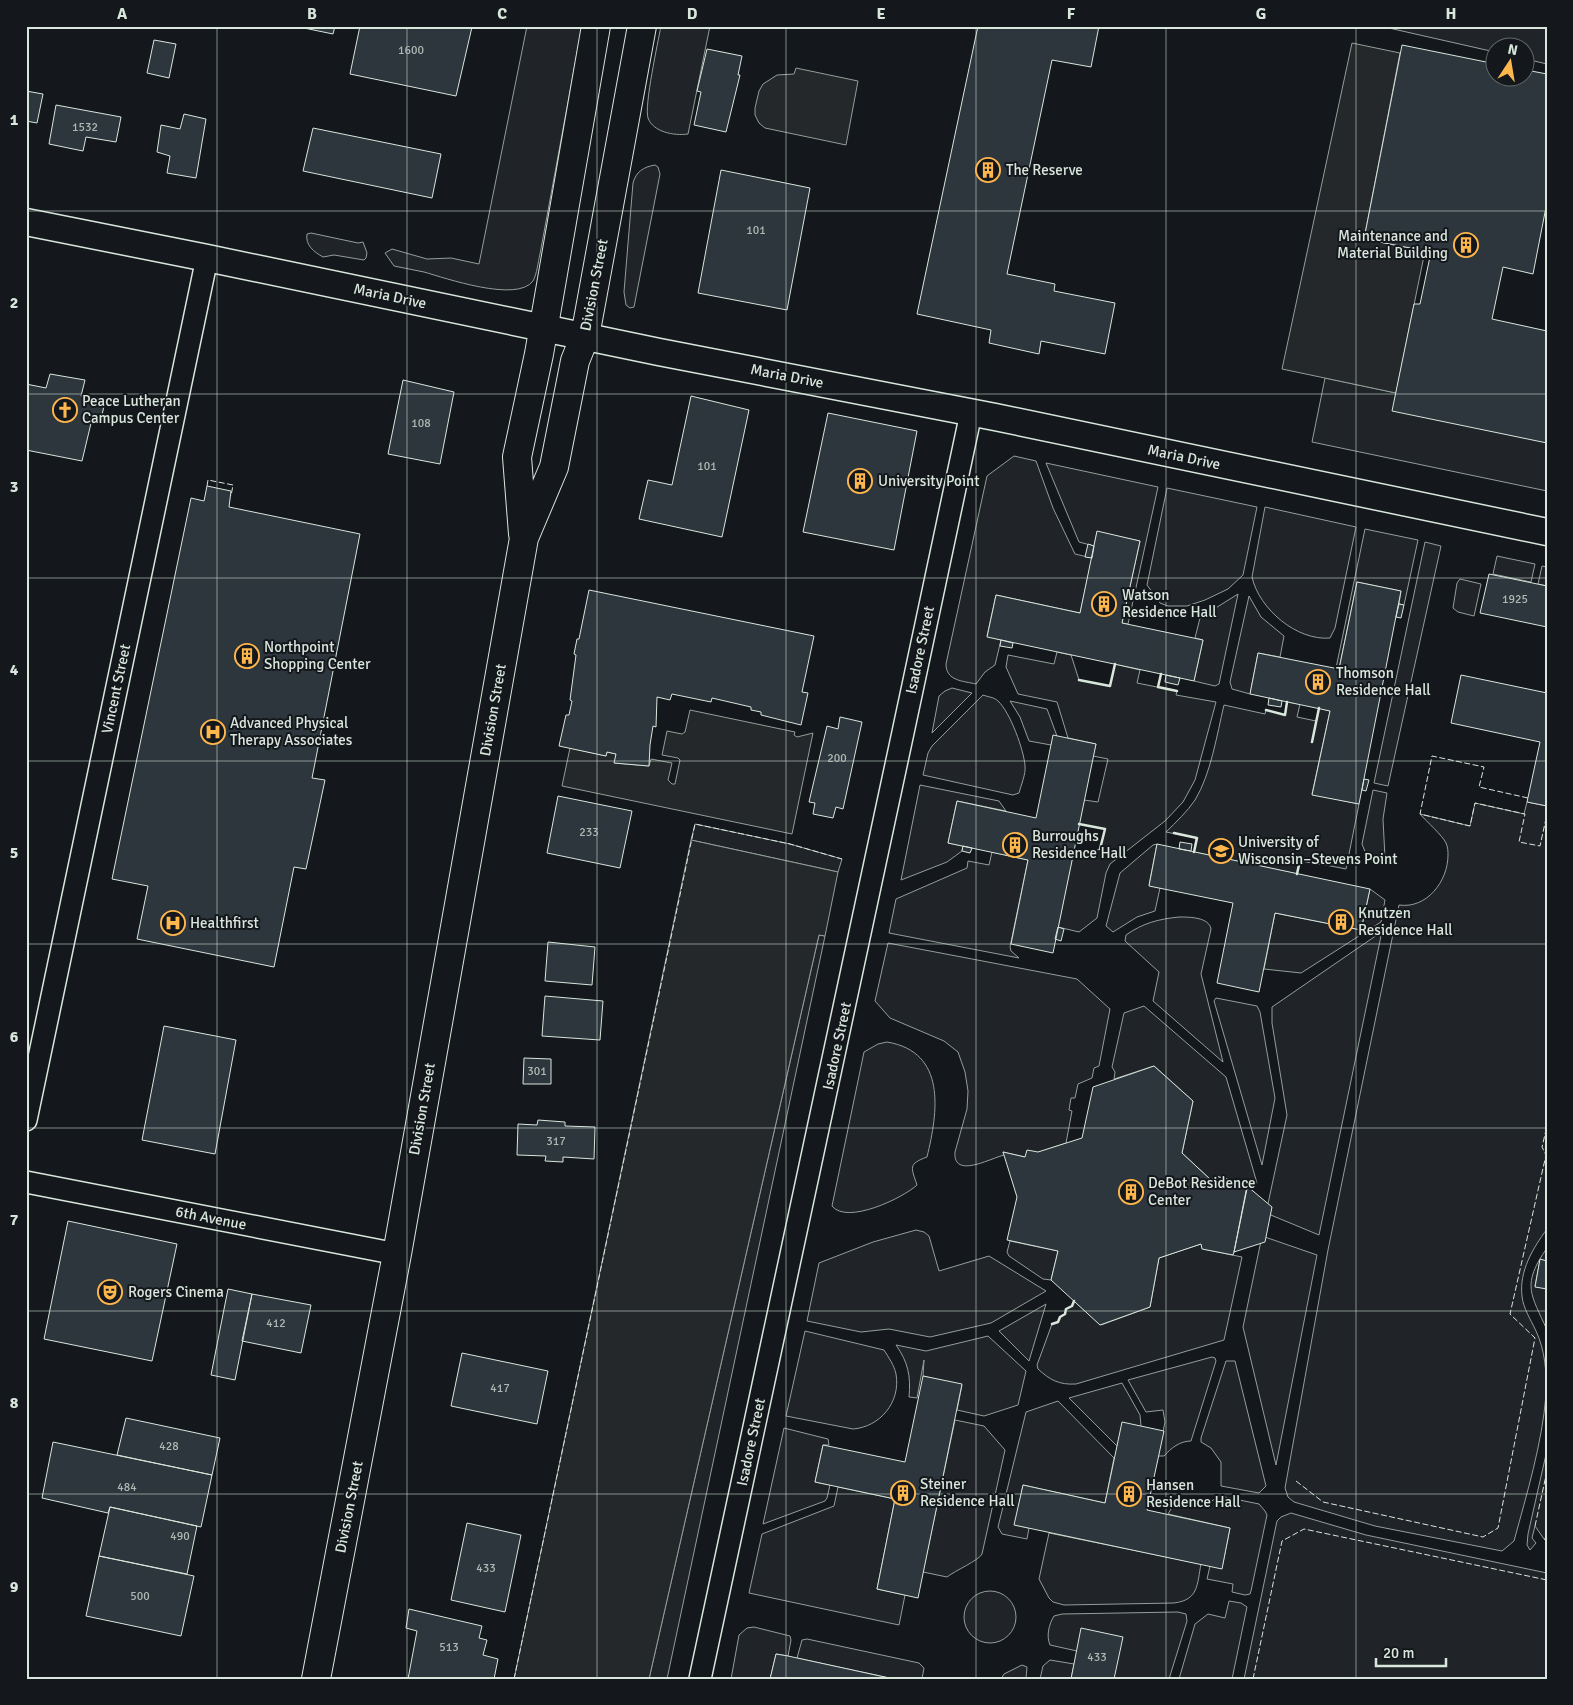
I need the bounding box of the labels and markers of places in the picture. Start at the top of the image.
building icon: The Reserve [975,157,1001,183]
place label: The Reserve [1006,161,1083,179]
place label: Maintenance and Material Building [1337,227,1448,262]
building icon: Maintenance and Material Building [1453,232,1479,258]
place label: Peace Lutheran Campus Center [82,392,181,427]
church icon: Peace Lutheran Campus Center [52,397,78,423]
building icon: University Point [847,468,873,494]
place label: University Point [878,472,979,490]
place label: Watson Residence Hall [1122,586,1217,621]
building icon: Watson Residence Hall [1091,591,1117,617]
place label: Northpoint Shopping Center [264,638,371,673]
building icon: Northpoint Shopping Center [234,643,260,669]
place label: Thomson Residence Hall [1336,664,1431,699]
building icon: Thomson Residence Hall [1305,669,1331,695]
place label: Advanced Physical Therapy Associates [230,714,353,749]
hospital icon: Advanced Physical Therapy Associates [200,719,226,745]
place label: Burroughs Residence Hall [1032,827,1127,862]
building icon: Burroughs Residence Hall [1002,832,1028,858]
place label: University of Wisconsin–Stevens Point [1238,833,1398,868]
school or university icon: University of Wisconsin–Stevens Point [1208,838,1234,864]
place label: Knutzen Residence Hall [1358,904,1453,939]
building icon: Knutzen Residence Hall [1328,909,1354,935]
hospital icon: Healthfirst [160,910,186,936]
place label: Healthfirst [190,914,259,932]
place label: DeBot Residence Center [1148,1174,1256,1209]
building icon: DeBot Residence Center [1118,1179,1144,1205]
theatre icon: Rogers Cinema [97,1279,123,1305]
place label: Rogers Cinema [128,1283,224,1301]
place label: Steiner Residence Hall [920,1475,1015,1510]
place label: Hansen Residence Hall [1146,1476,1241,1511]
building icon: Steiner Residence Hall [890,1480,916,1506]
building icon: Hansen Residence Hall [1116,1481,1142,1507]

